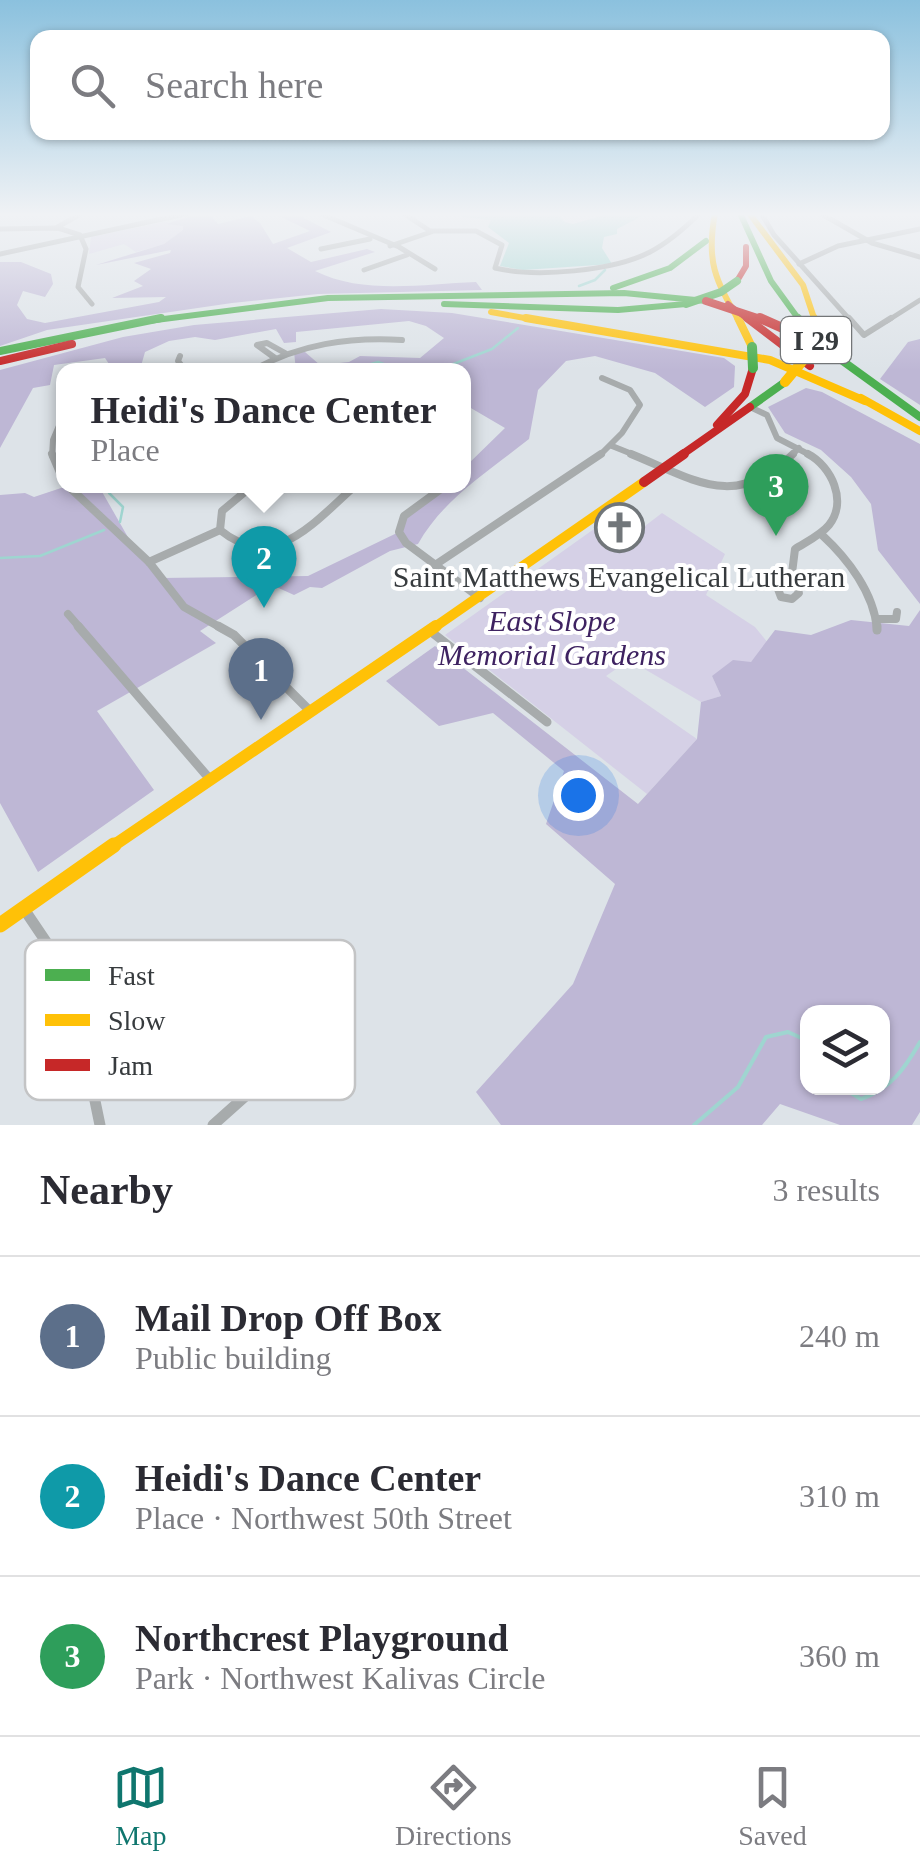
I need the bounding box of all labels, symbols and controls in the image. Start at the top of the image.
search box [30,30,890,140]
icon: search [65,58,120,113]
text: Search here [145,64,323,106]
road number: I 29 [781,317,851,363]
popup [56,363,471,493]
text: Heidi's Dance Center [90,389,437,431]
text: Place [90,432,160,468]
pin: 3 [744,454,808,536]
church icon: Saint Matthews Evangelical Lutheran [593,501,645,553]
pin: 2 [232,526,296,608]
place label: Saint Matthews Evangelical Lutheran [393,560,845,593]
park label: East Slope Memorial Gardens [437,604,666,671]
pin: 1 [228,638,294,720]
your location [553,770,604,821]
legend [25,940,355,1100]
text: Fast [108,960,155,991]
text: Slow [108,1005,166,1036]
map controls [800,1005,890,1095]
button: layers [800,1005,890,1095]
text: Jam [108,1050,153,1081]
text: Nearby [40,1167,173,1213]
text: 3 results [772,1172,880,1208]
text: Mail Drop Off Box [135,1297,441,1339]
text: 1 [65,1318,81,1354]
text: 240 m [799,1318,880,1354]
text: Public building [135,1340,331,1376]
text: Heidi's Dance Center [135,1457,481,1499]
text: 2 [65,1478,81,1514]
text: 310 m [799,1478,880,1514]
text: Place · Northwest 50th Street [135,1500,512,1536]
text: Northcrest Playground [135,1617,508,1659]
text: 3 [65,1638,81,1674]
text: 360 m [799,1638,880,1674]
text: Park · Northwest Kalivas Circle [135,1660,546,1696]
tab: Map [113,1760,168,1852]
tab: Directions [395,1760,512,1852]
tab: Saved [738,1760,807,1852]

